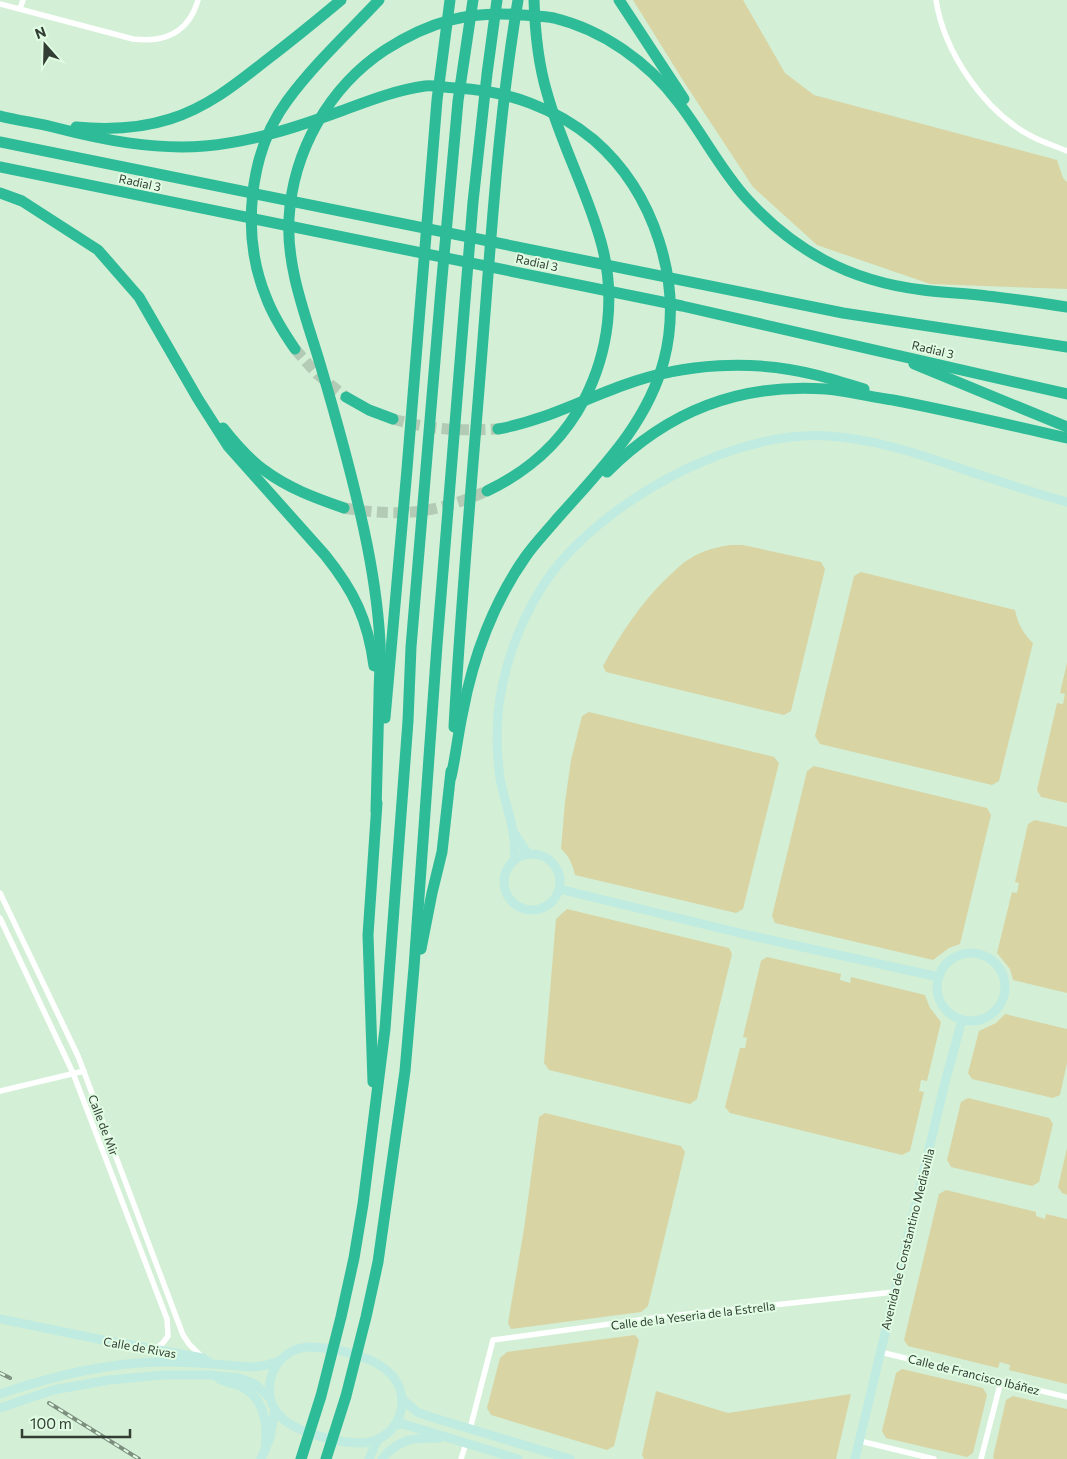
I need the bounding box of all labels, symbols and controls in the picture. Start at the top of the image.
north arrow [20,20,70,70]
text: N [33,23,48,42]
street label: Radial 3 [118,171,163,193]
street label: Radial 3 [515,251,560,273]
street label: Radial 3 [911,337,956,361]
street label: Calle de Mir [86,1093,122,1158]
street label: Avenida de Constantino Mediavilla [878,1147,936,1331]
street label: Calle de la Yeseria de la Estrella [610,1298,776,1332]
street label: Calle de Rivas [103,1334,177,1360]
street label: Calle de Francisco Ibáñez [907,1351,1041,1397]
scale bar [22,1406,130,1438]
text: 100 m [30,1414,72,1432]

